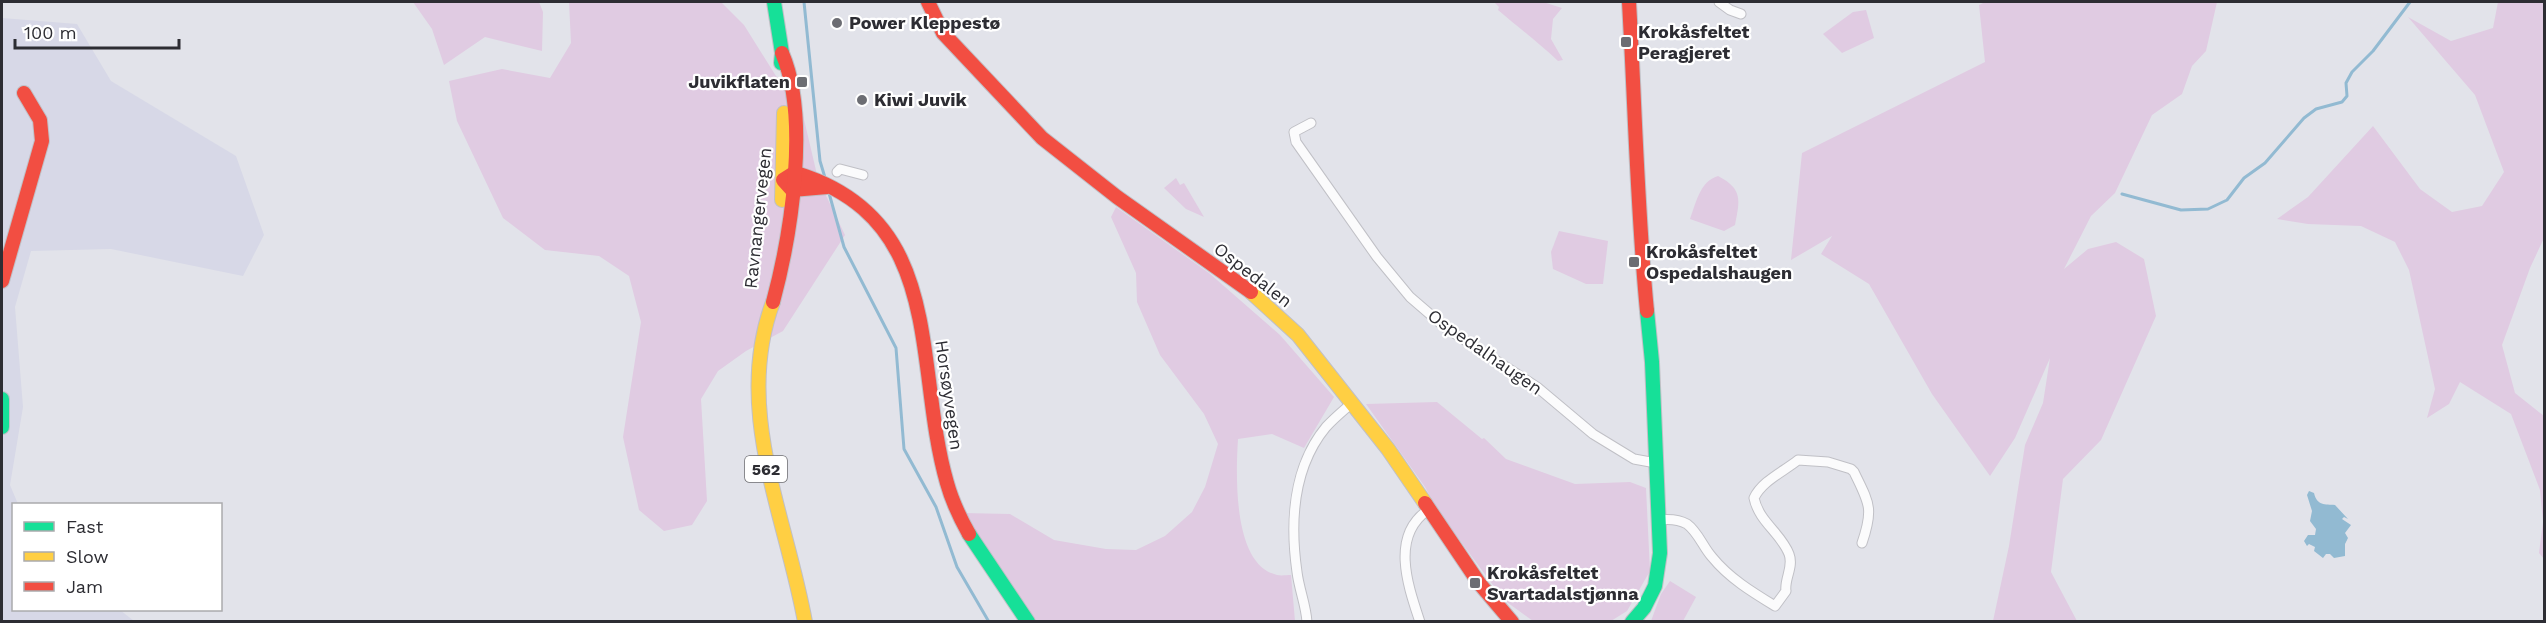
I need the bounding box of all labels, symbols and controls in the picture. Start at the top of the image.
scale bar [15,12,178,50]
place label: Power Kleppestø [849,12,1001,33]
marker: Power Kleppestø [830,16,844,30]
place label: Krokåsfeltet Peragjeret [1638,21,1750,63]
text: 100 m [24,22,77,43]
marker: Krokåsfeltet Peragjeret [1619,35,1633,49]
place label: Juvikflaten [688,71,790,92]
marker: Juvikflaten [795,75,809,89]
place label: Kiwi Juvik [874,89,968,110]
marker: Kiwi Juvik [855,93,869,107]
street label: Ravnangervegen [740,146,775,290]
street label: Ospedalen [1210,238,1296,312]
place label: Krokåsfeltet Ospedalshaugen [1646,241,1792,283]
marker: Krokåsfeltet Ospedalshaugen [1627,255,1641,269]
street label: Ospedalhaugen [1424,304,1547,399]
street label: Horsøyvegen [931,339,968,451]
road number: 562 [745,456,787,482]
legend [12,503,222,611]
text: Fast [66,516,104,537]
text: Slow [66,546,109,567]
place label: Krokåsfeltet Svartadalstjønna [1487,562,1639,604]
text: Jam [66,576,103,597]
marker: Krokåsfeltet Svartadalstjønna [1468,576,1482,590]

